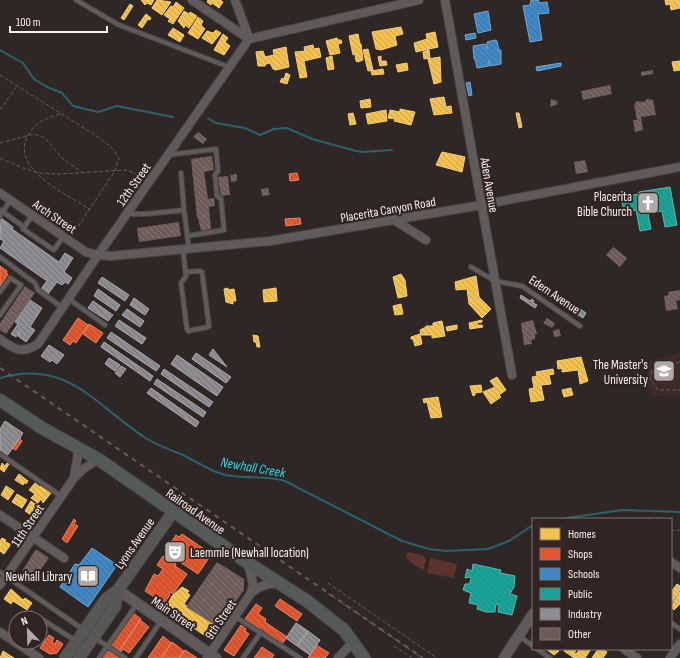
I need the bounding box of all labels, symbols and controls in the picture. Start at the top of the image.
scale bar [10,8,107,34]
text: 100 m [16,15,41,30]
street label: Aden Avenue [476,155,502,214]
street label: 12th Street [113,160,154,209]
place label: Placerita Bible Church [577,189,632,220]
church icon: Placerita Bible Church [635,190,661,216]
street label: Placerita Canyon Road [339,194,437,226]
street label: Arch Street [29,196,79,237]
street label: Edem Avenue [526,272,583,318]
place label: The Master's University [593,357,648,388]
school or university icon: The Master's University [651,358,677,384]
water label: Newhall Creek [219,453,287,482]
street label: Railroad Avenue [163,486,228,538]
street label: 11th Street [8,501,48,550]
street label: Lyons Avenue [111,515,158,572]
legend [532,518,672,650]
text: Homes [568,527,596,542]
theatre icon: Laemmle (Newhall location) [162,539,188,565]
place label: Laemmle (Newhall location) [190,545,309,561]
text: Shops [568,547,593,562]
library icon: Newhall Library [75,563,101,589]
text: Schools [568,567,600,582]
place label: Newhall Library [5,569,72,585]
text: Public [568,587,593,602]
street label: Main Street [148,593,199,635]
street label: 9th Street [202,596,240,643]
text: Industry [568,607,602,622]
north arrow [8,610,48,650]
text: N [19,614,30,628]
text: Other [568,627,592,642]

